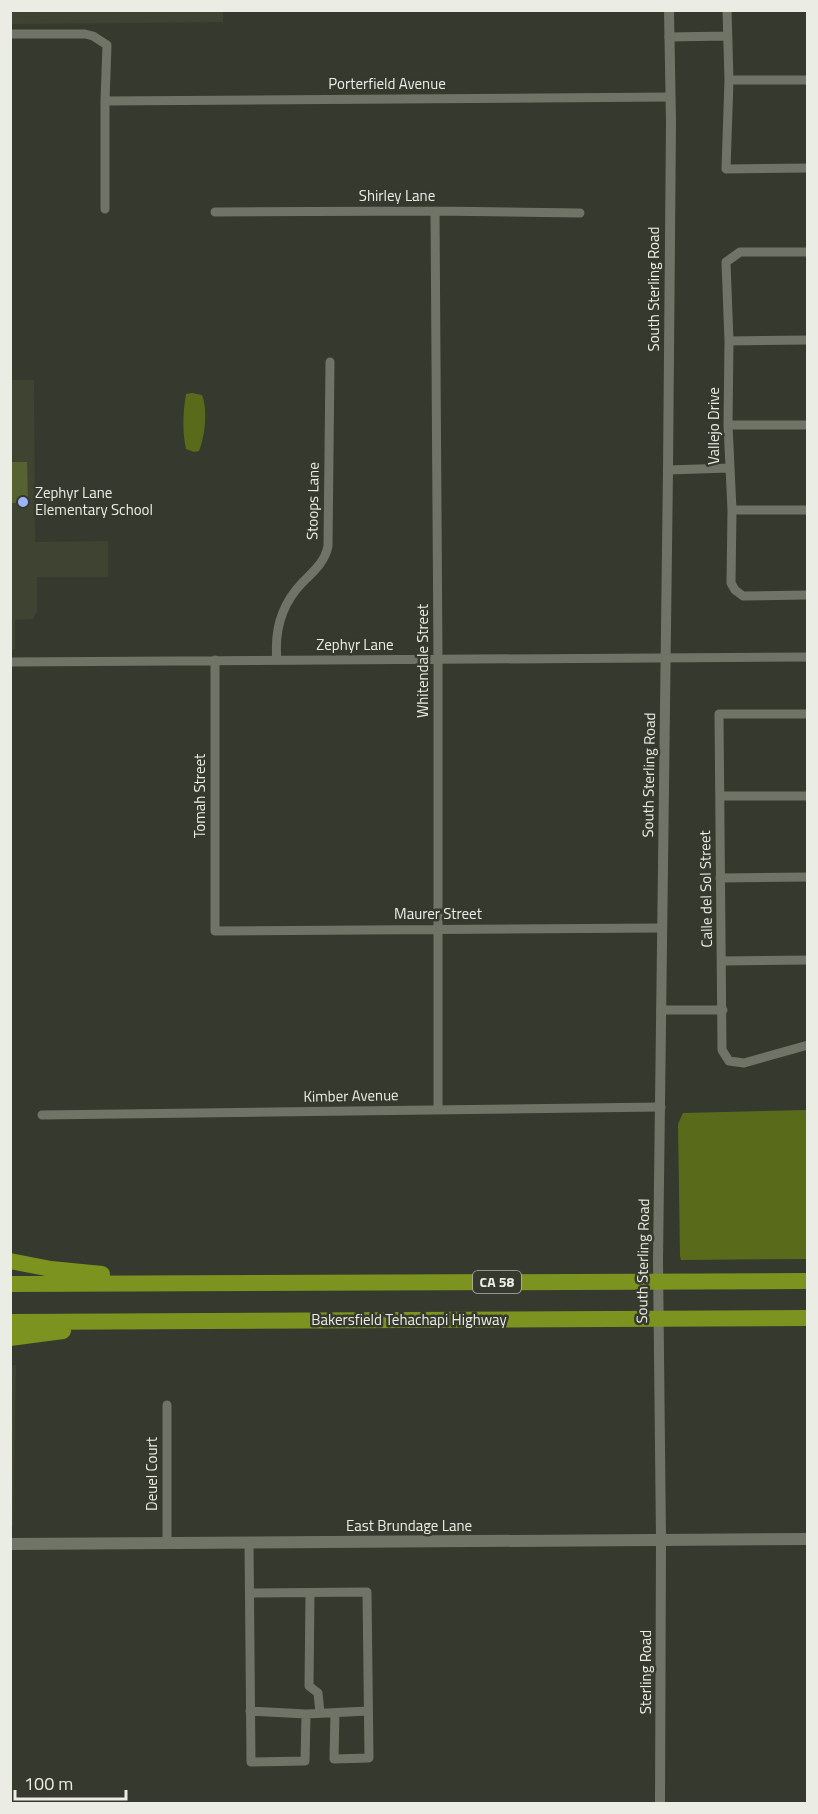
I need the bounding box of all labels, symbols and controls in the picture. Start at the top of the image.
street label: Porterfield Avenue [328,72,446,95]
street label: Shirley Lane [359,184,435,207]
street label: South Sterling Road [642,227,665,351]
street label: Vallejo Drive [702,387,725,465]
street label: Stoops Lane [300,462,325,540]
place label: Zephyr Lane Elementary School [35,481,153,521]
marker: Zephyr Lane Elementary School [16,495,30,509]
street label: Whitendale Street [411,603,434,718]
street label: Zephyr Lane [316,633,394,656]
street label: South Sterling Road [636,712,661,838]
street label: Tomah Street [188,753,211,838]
street label: Calle del Sol Street [693,829,718,948]
street label: Maurer Street [394,902,483,925]
street label: Kimber Avenue [303,1083,399,1108]
street label: South Sterling Road [630,1198,655,1324]
road number: CA 58 [473,1271,521,1293]
street label: Bakersfield Tehachapi Highway [311,1308,507,1331]
street label: Deuel Court [140,1436,163,1511]
street label: East Brundage Lane [346,1514,472,1537]
street label: Sterling Road [634,1630,657,1714]
scale bar [15,1763,126,1801]
text: 100 m [24,1770,73,1797]

